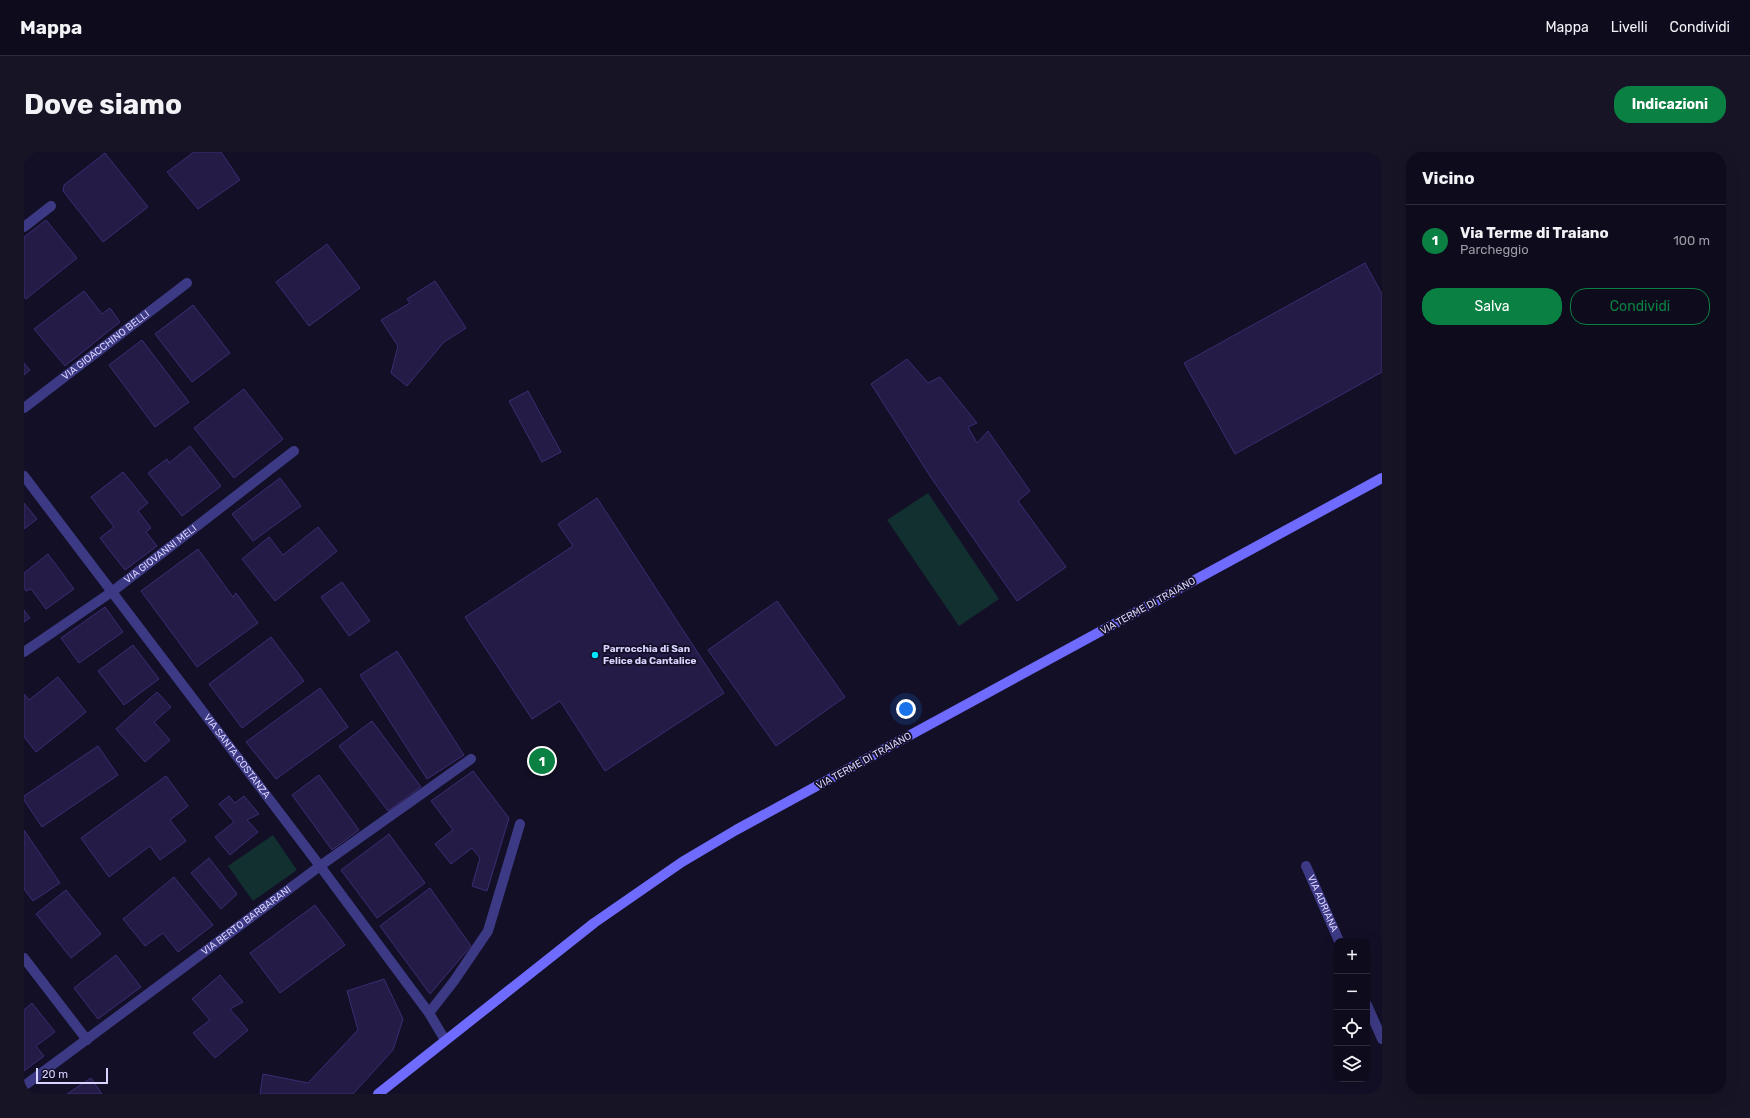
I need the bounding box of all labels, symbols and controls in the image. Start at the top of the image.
text: Mappa [20,16,82,39]
text: Mappa [1545,19,1589,36]
text: Livelli [1611,19,1648,36]
text: Condividi [1670,19,1730,36]
button: Indicazioni [1614,86,1726,123]
text: Dove siamo [24,88,182,121]
text: Vicino [1422,168,1475,188]
text: Via Terme di Traiano [1460,224,1609,242]
text: 1 [1432,233,1438,248]
text: 100 m [1673,233,1710,248]
text: Parcheggio [1460,242,1529,257]
button: Salva [1422,288,1562,325]
button: Condividi [1570,288,1710,325]
street label: VIA GIOACCHINO BELLI [60,308,152,383]
street label: VIA GIOVANNI MELI [122,522,199,586]
street label: VIA TERME DI TRAIANO [1098,575,1198,637]
place label: Parrocchia di San Felice da Cantalice [603,643,697,667]
marker: Parrocchia di San Felice da Cantalice [590,650,600,660]
your location [896,699,916,719]
street label: VIA SANTA COSTANZA [201,712,273,801]
street label: VIA TERME DI TRAIANO [814,730,914,792]
pin: 1 [529,746,555,776]
street label: VIA ADRIANA [1305,873,1340,934]
street label: VIA BERTO BARBARANI [199,884,293,958]
map controls [1334,938,1370,1082]
button: + [1334,938,1370,974]
button: − [1334,974,1370,1010]
button: locate [1334,1010,1370,1046]
button: layers [1334,1046,1370,1082]
scale bar [36,1066,108,1085]
text: 20 m [42,1068,68,1081]

